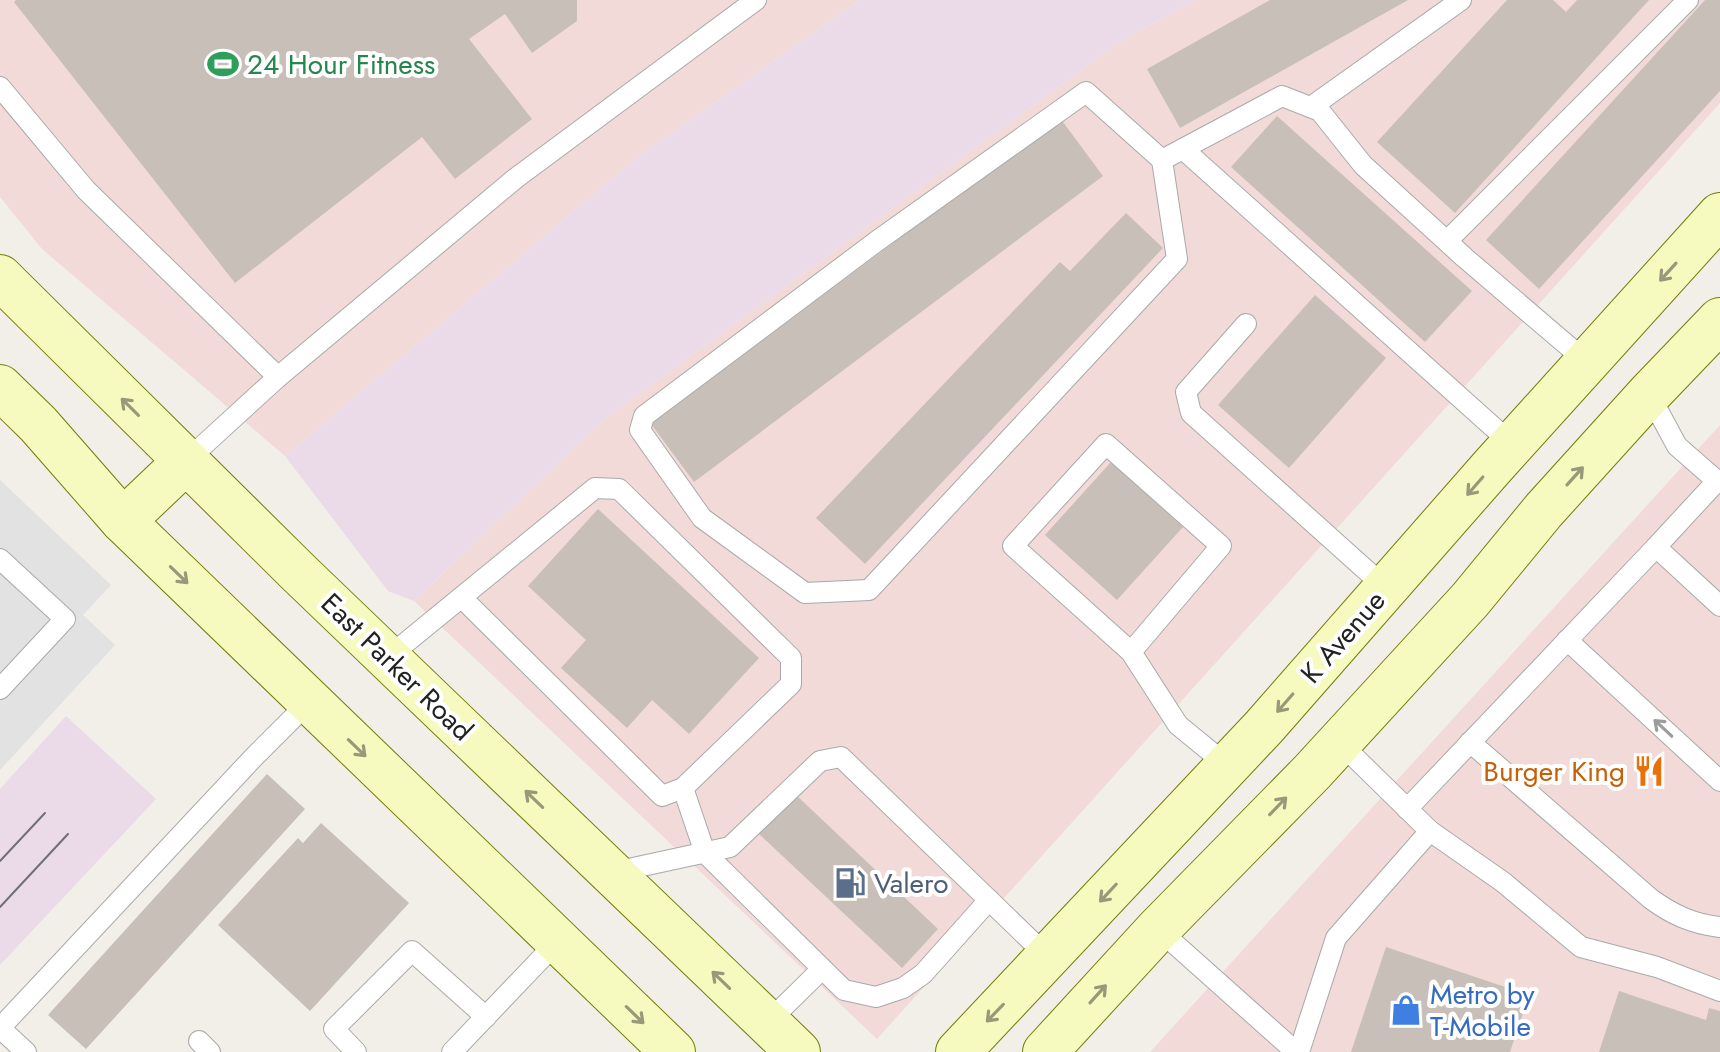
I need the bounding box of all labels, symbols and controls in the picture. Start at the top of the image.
place label: 24 Hour Fitness [247,44,435,85]
sports icon: 24 Hour Fitness [206,47,240,81]
one-way arrow [1659,262,1677,282]
one-way arrow [121,398,140,417]
one-way arrow [1565,467,1583,487]
one-way arrow [1466,476,1484,496]
one-way arrow [169,566,189,585]
street label: K Avenue [1291,581,1395,693]
street label: East Parker Road [312,584,482,750]
one-way arrow [1277,693,1295,713]
one-way arrow [1653,720,1673,738]
one-way arrow [347,738,366,757]
place label: Burger King [1483,751,1625,792]
restaurant icon: Burger King [1632,754,1666,788]
one-way arrow [525,790,544,809]
one-way arrow [1268,797,1286,817]
place label: Valero [874,863,948,904]
fuel station icon: Valero [833,866,867,900]
one-way arrow [1100,883,1118,903]
one-way arrow [711,970,731,989]
place label: Metro by T-Mobile [1430,974,1535,1047]
one-way arrow [1088,985,1106,1005]
shop icon: Metro by T-Mobile [1389,993,1423,1027]
one-way arrow [987,1002,1005,1022]
one-way arrow [625,1006,645,1025]

